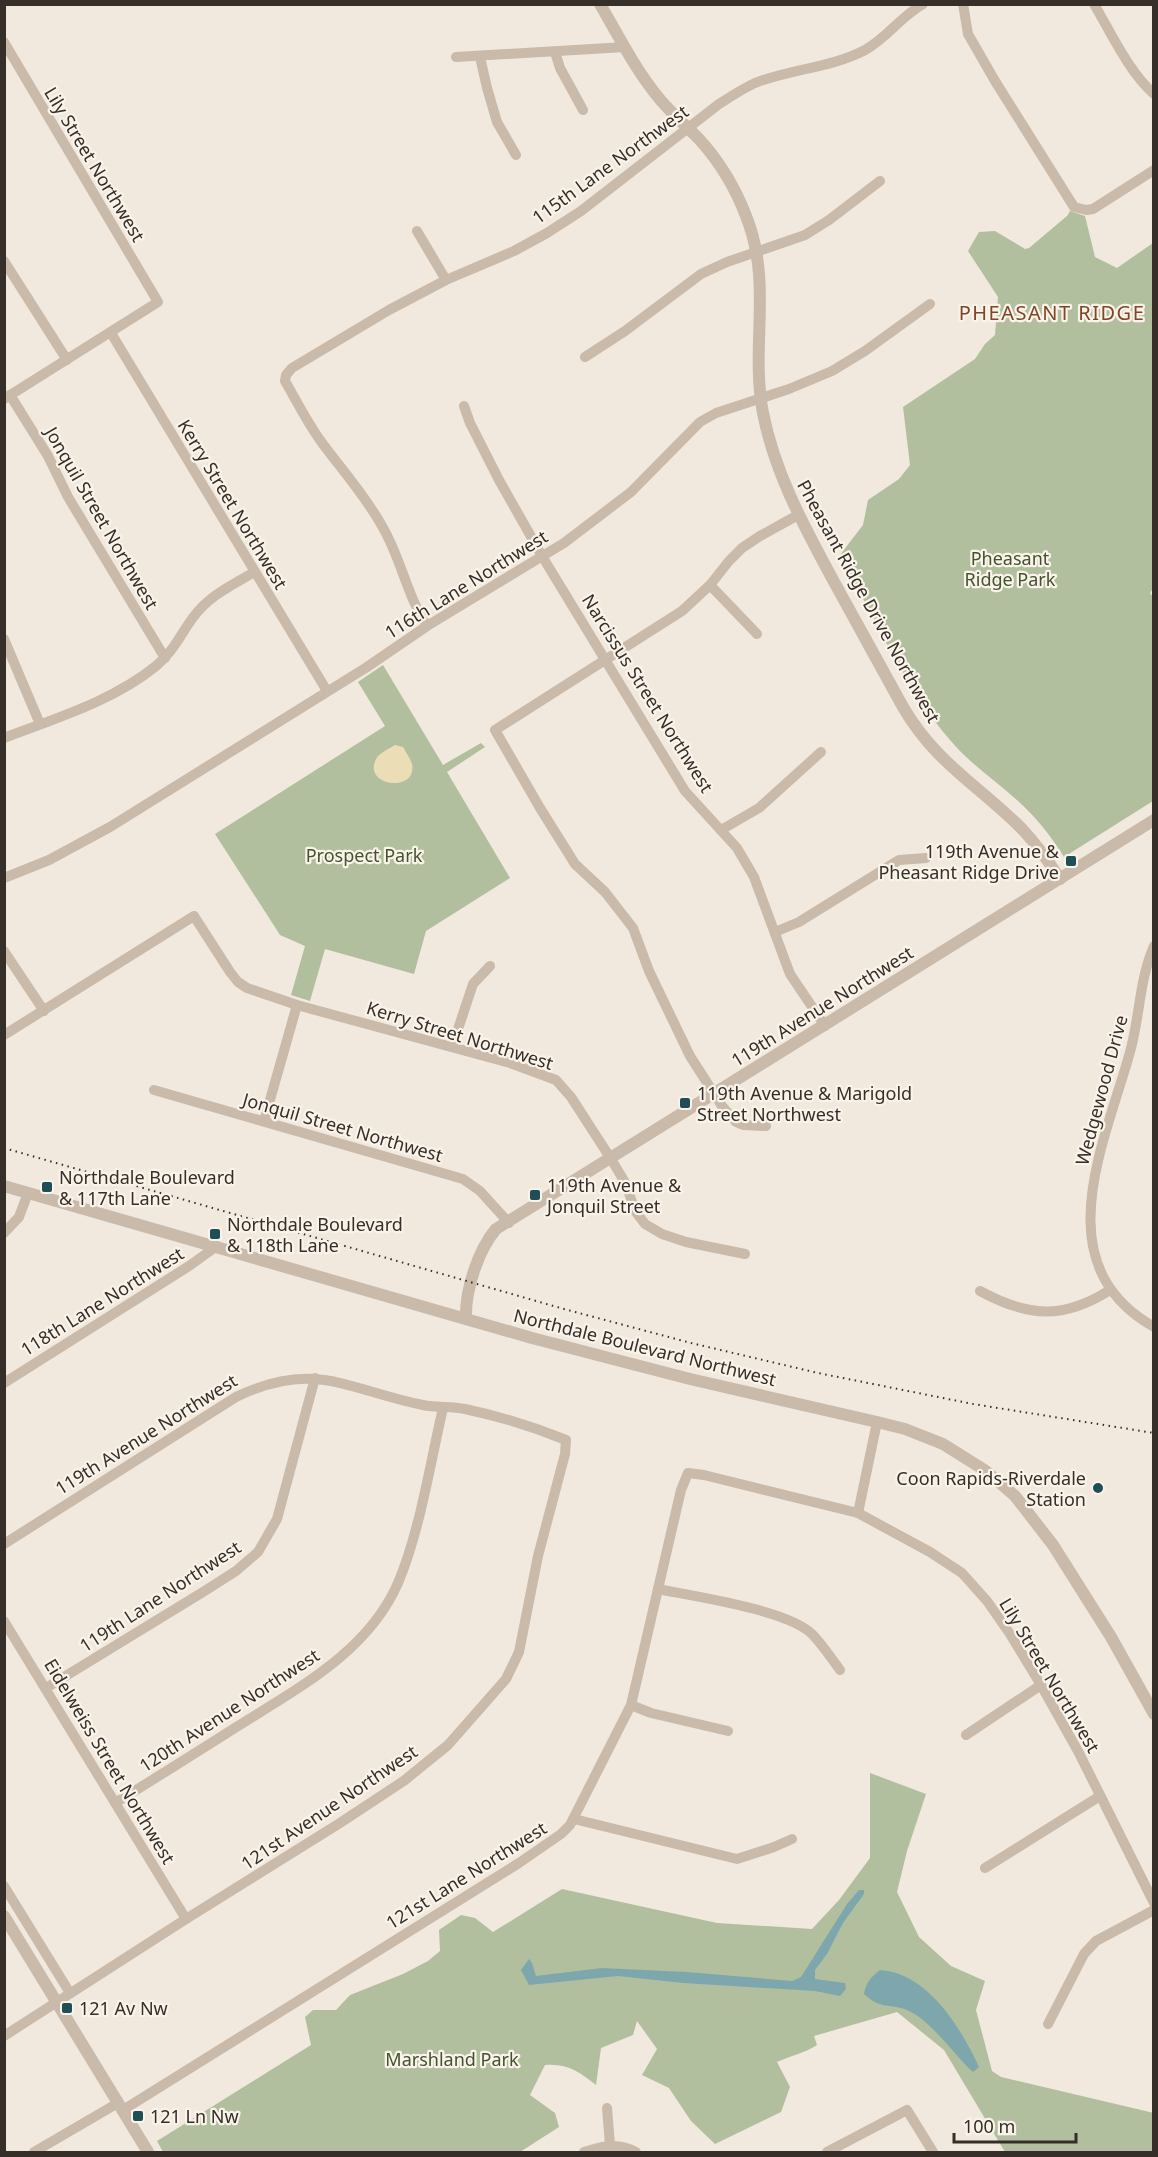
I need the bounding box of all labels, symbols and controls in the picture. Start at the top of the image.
street label: Lily Street Northwest [39,82,151,246]
street label: 115th Lane Northwest [527,99,693,229]
district label: PHEASANT RIDGE [959,299,1145,326]
street label: Kerry Street Northwest [173,415,294,594]
street label: Jonquil Street Northwest [39,421,164,614]
street label: Pheasant Ridge Drive Northwest [792,475,946,727]
street label: 116th Lane Northwest [380,524,552,644]
park label: Pheasant Ridge Park [965,546,1056,591]
street label: Narcissus Street Northwest [577,589,719,797]
place label: 119th Avenue & Pheasant Ridge Drive [878,839,1060,884]
park label: Prospect Park [306,843,423,867]
marker: 119th Avenue & Pheasant Ridge Drive [1064,854,1078,868]
street label: 119th Avenue Northwest [727,940,918,1072]
street label: Kerry Street Northwest [364,995,557,1075]
street label: Wedgewood Drive [1069,1012,1133,1168]
place label: 119th Avenue & Marigold Street Northwest [697,1081,912,1126]
street label: Jonquil Street Northwest [238,1086,446,1167]
marker: 119th Avenue & Marigold Street Northwest [678,1096,692,1110]
place label: Northdale Boulevard & 117th Lane [59,1165,235,1210]
place label: 119th Avenue & Jonquil Street [545,1173,682,1218]
marker: Northdale Boulevard & 117th Lane [40,1180,54,1194]
marker: 119th Avenue & Jonquil Street [528,1188,542,1202]
place label: Northdale Boulevard & 118th Lane [227,1212,403,1257]
marker: Northdale Boulevard & 118th Lane [208,1227,222,1241]
street label: 118th Lane Northwest [16,1241,188,1361]
street label: Northdale Boulevard Northwest [511,1303,779,1391]
street label: 119th Avenue Northwest [51,1368,242,1500]
place label: Coon Rapids-Riverdale Station [896,1466,1086,1511]
marker: Coon Rapids-Riverdale Station [1091,1481,1105,1495]
street label: 119th Lane Northwest [75,1535,246,1657]
street label: Lily Street Northwest [994,1593,1106,1757]
street label: 120th Avenue Northwest [134,1642,324,1777]
street label: Eidelweiss Street Northwest [39,1654,181,1868]
street label: 121st Avenue Northwest [236,1739,422,1875]
street label: 121st Lane Northwest [381,1815,551,1934]
place label: 121 Av Nw [79,1996,168,2020]
marker: 121 Av Nw [60,2001,74,2015]
park label: Marshland Park [385,2047,519,2071]
place label: 121 Ln Nw [150,2104,239,2128]
scale bar [954,2106,1076,2144]
marker: 121 Ln Nw [131,2109,145,2123]
text: 100 m [963,2114,1015,2138]

